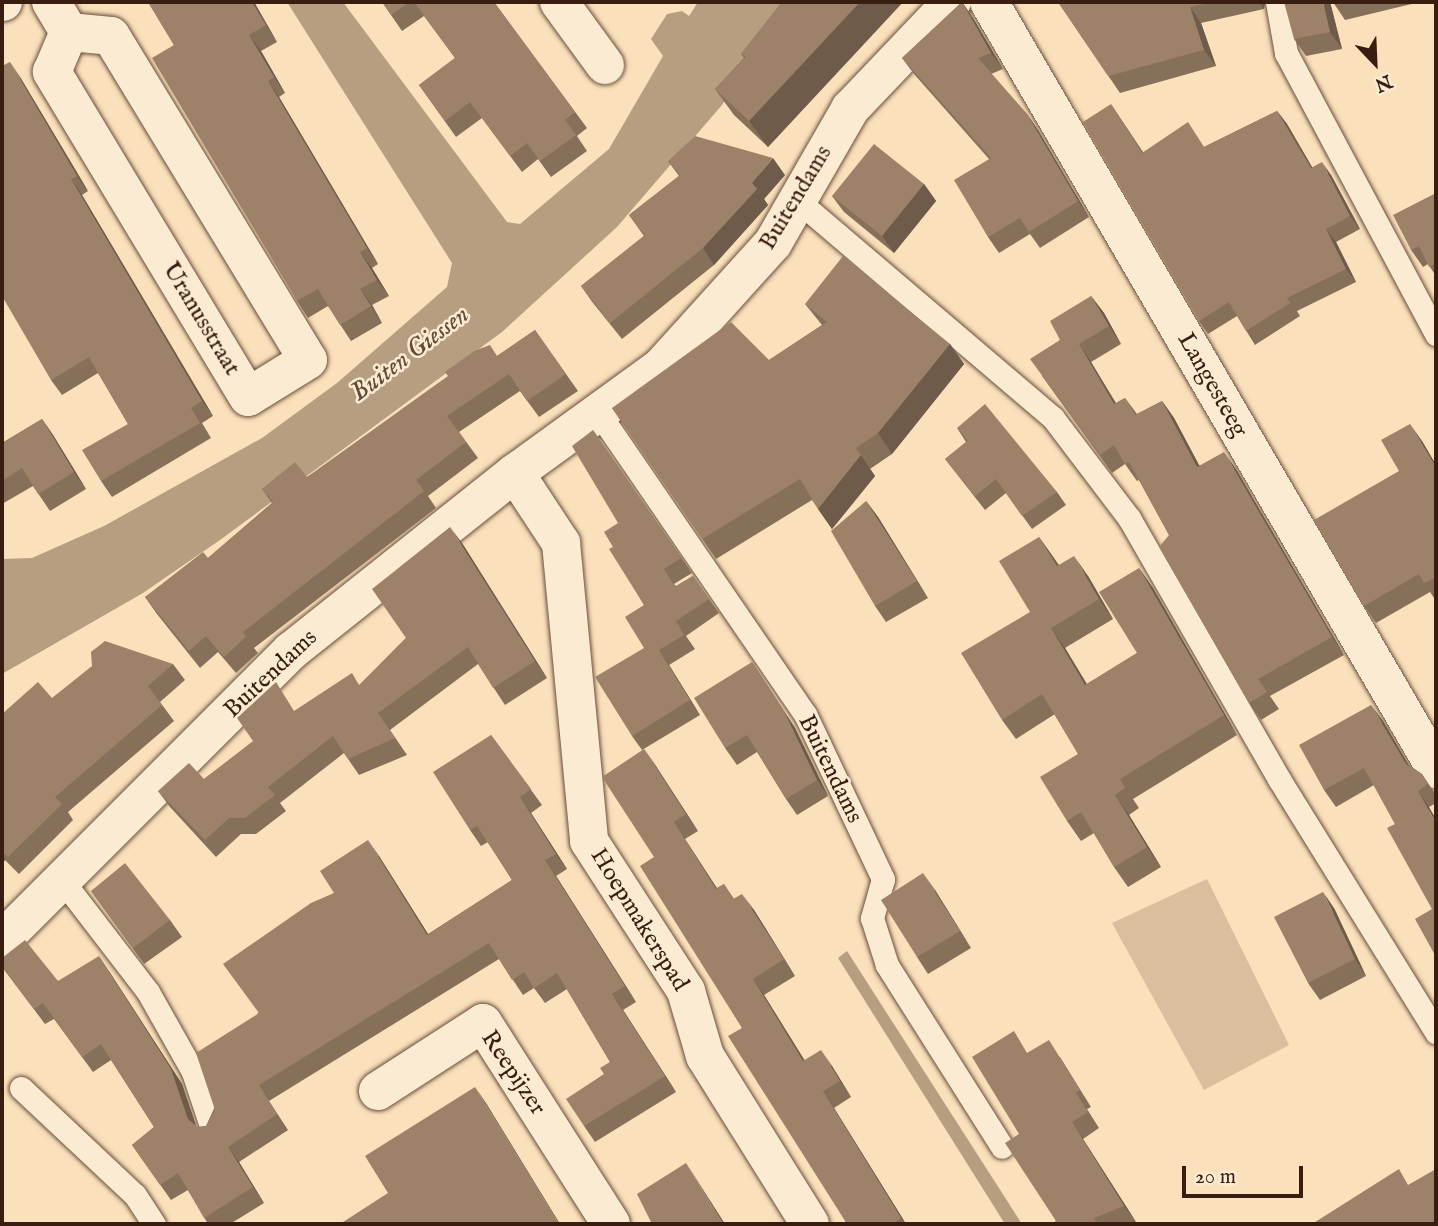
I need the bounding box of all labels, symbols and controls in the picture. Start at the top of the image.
north arrow [1340,28,1410,98]
text: N [1371,68,1395,97]
street label: Buitendams [754,140,838,256]
street label: Uranusstraat [156,257,246,381]
water label: Buiten Giessen [345,299,475,409]
street label: Langesteeg [1171,328,1253,442]
street label: Buitendams [218,624,324,724]
street label: Buitendams [791,710,869,828]
street label: Hoepmakerspad [584,843,694,997]
street label: Reepijzer [474,1025,552,1121]
scale bar [1186,1152,1307,1196]
text: 20 m [1195,1164,1236,1191]

